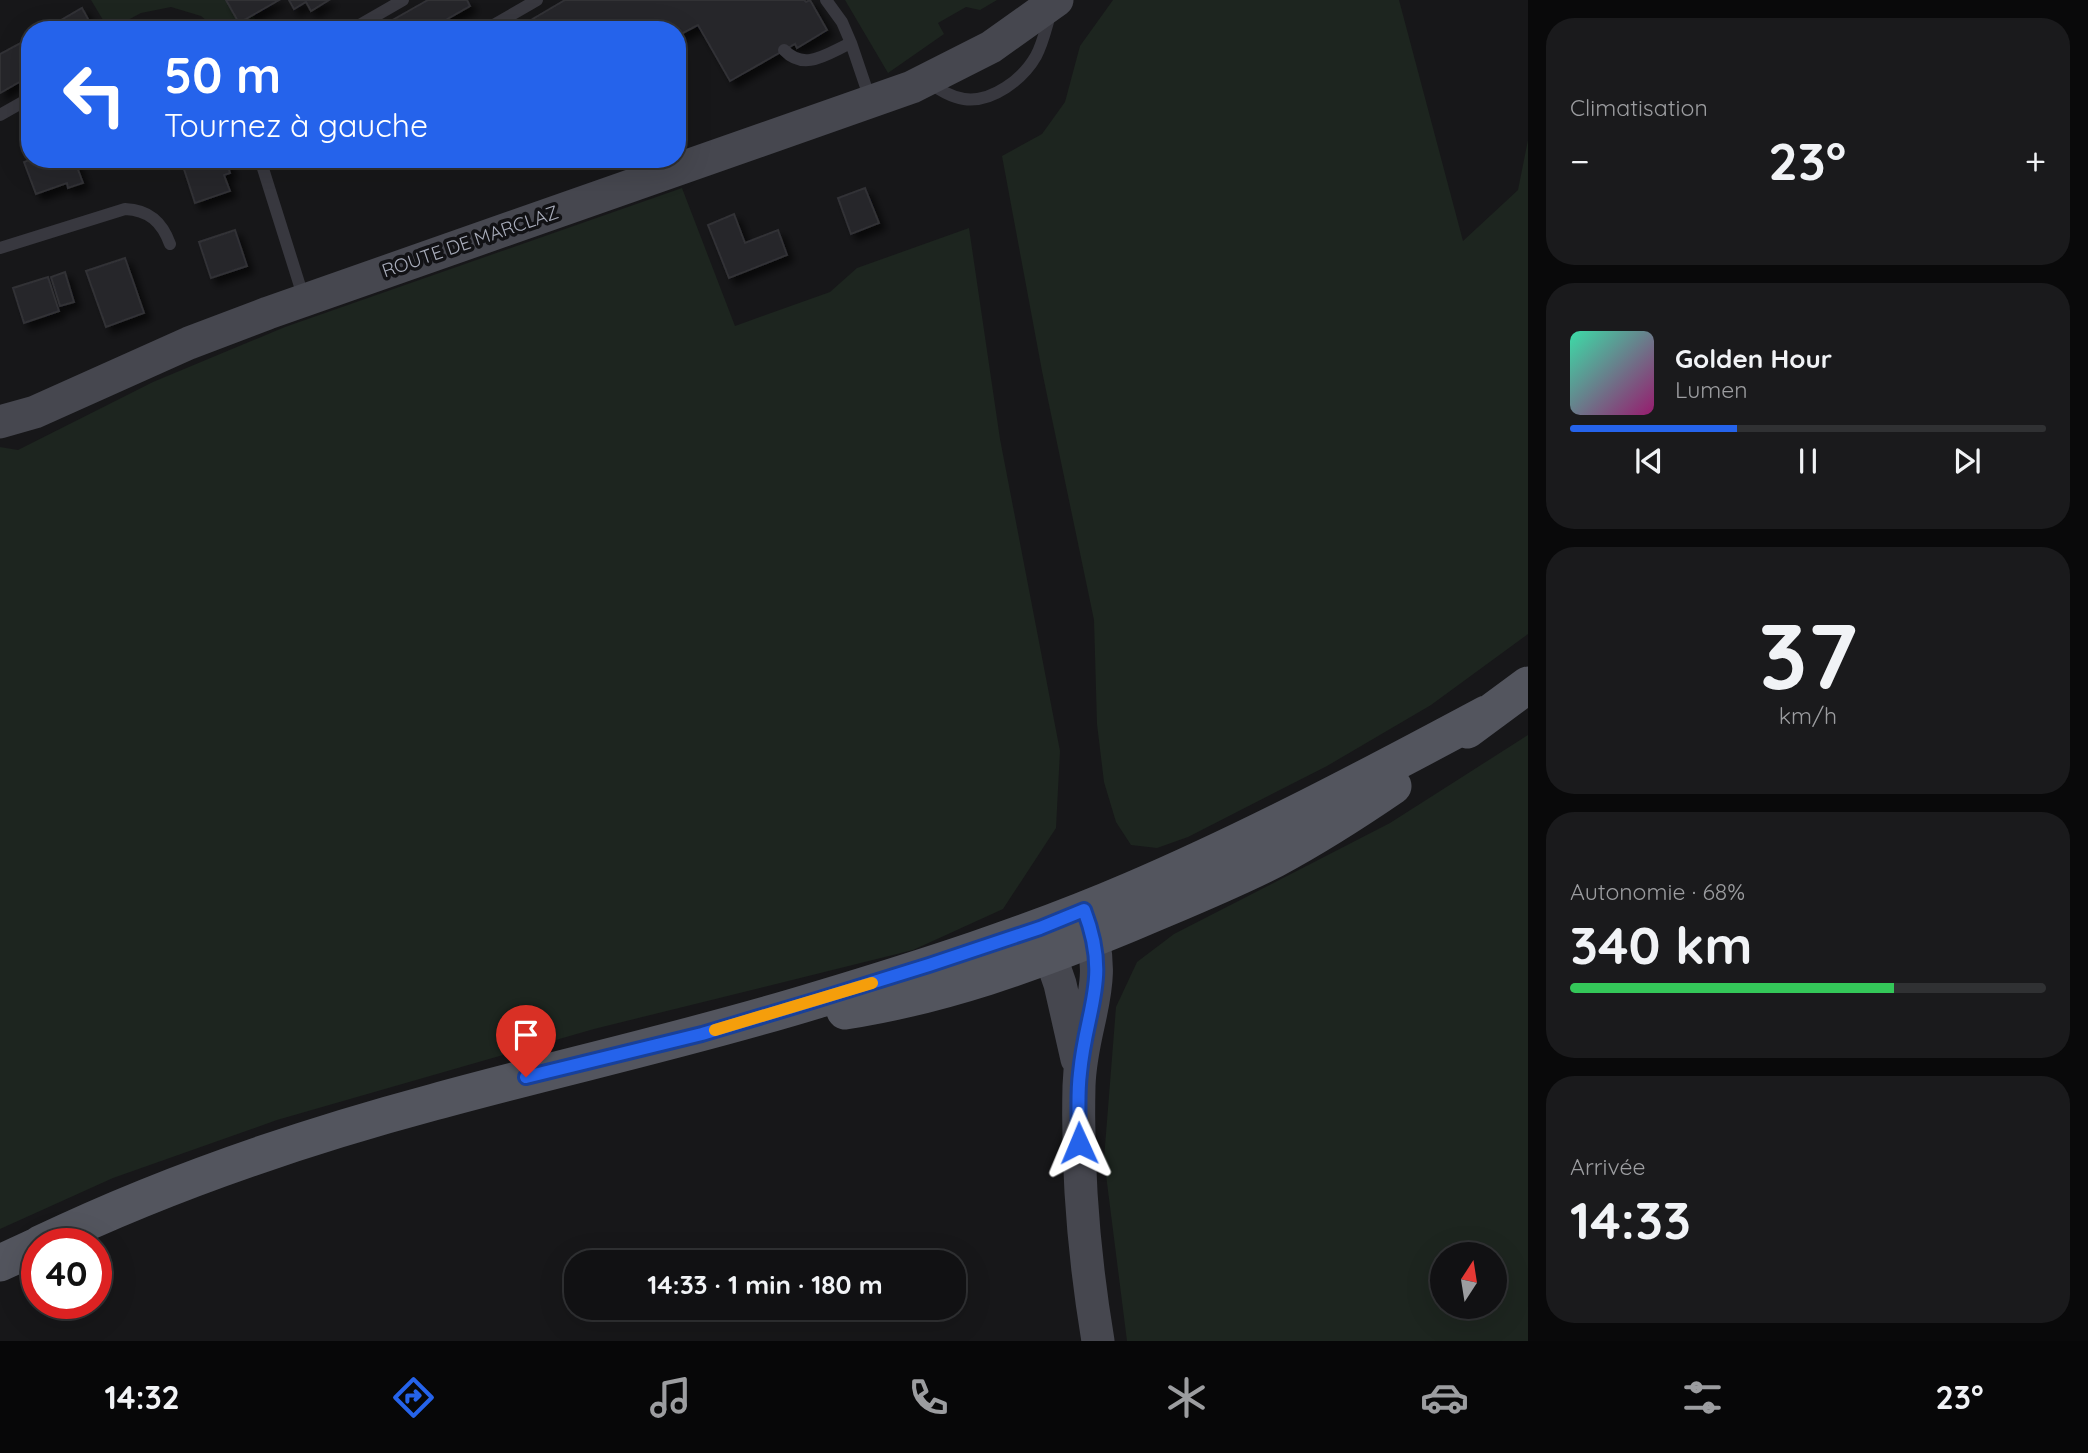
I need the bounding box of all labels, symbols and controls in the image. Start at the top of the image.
text: 50 m [164,44,281,105]
icon: left [49,49,140,140]
text: Climatisation [1570,93,1708,122]
text: Tournez à gauche [164,105,428,145]
text: 23° [1768,128,1846,193]
text: − [1570,137,1590,185]
text: + [2025,137,2046,185]
street label: ROUTE DE MARCLAZ [378,199,562,283]
text: Golden Hour [1675,342,1832,375]
text: Lumen [1675,375,1748,404]
icon: previous [1630,442,1668,480]
icon: pause [1789,442,1827,480]
icon: next [1948,442,1986,480]
text: 37 [1759,598,1857,712]
text: km/h [1779,701,1837,730]
text: Autonomie · 68% [1570,877,1745,906]
text: 340 km [1570,912,1753,977]
pin [496,1005,556,1077]
icon: arrive [507,1016,545,1054]
position arrow [1042,1106,1116,1180]
text: Arrivée [1570,1152,1646,1181]
text: 14:33 [1570,1187,1691,1252]
speed limit sign: 40 [21,1228,112,1319]
north arrow [1430,1242,1507,1320]
map controls [1430,1242,1507,1319]
text: 14:33 · 1 min · 180 m [647,1268,883,1301]
icon: directions [389,1373,438,1422]
icon: music [646,1373,695,1422]
icon: phone [904,1373,953,1422]
icon: climate [1162,1373,1211,1422]
icon: car [1420,1373,1469,1422]
icon: filters [1678,1373,1727,1422]
text: 14:32 [104,1377,180,1417]
text: 23° [1936,1377,1984,1417]

